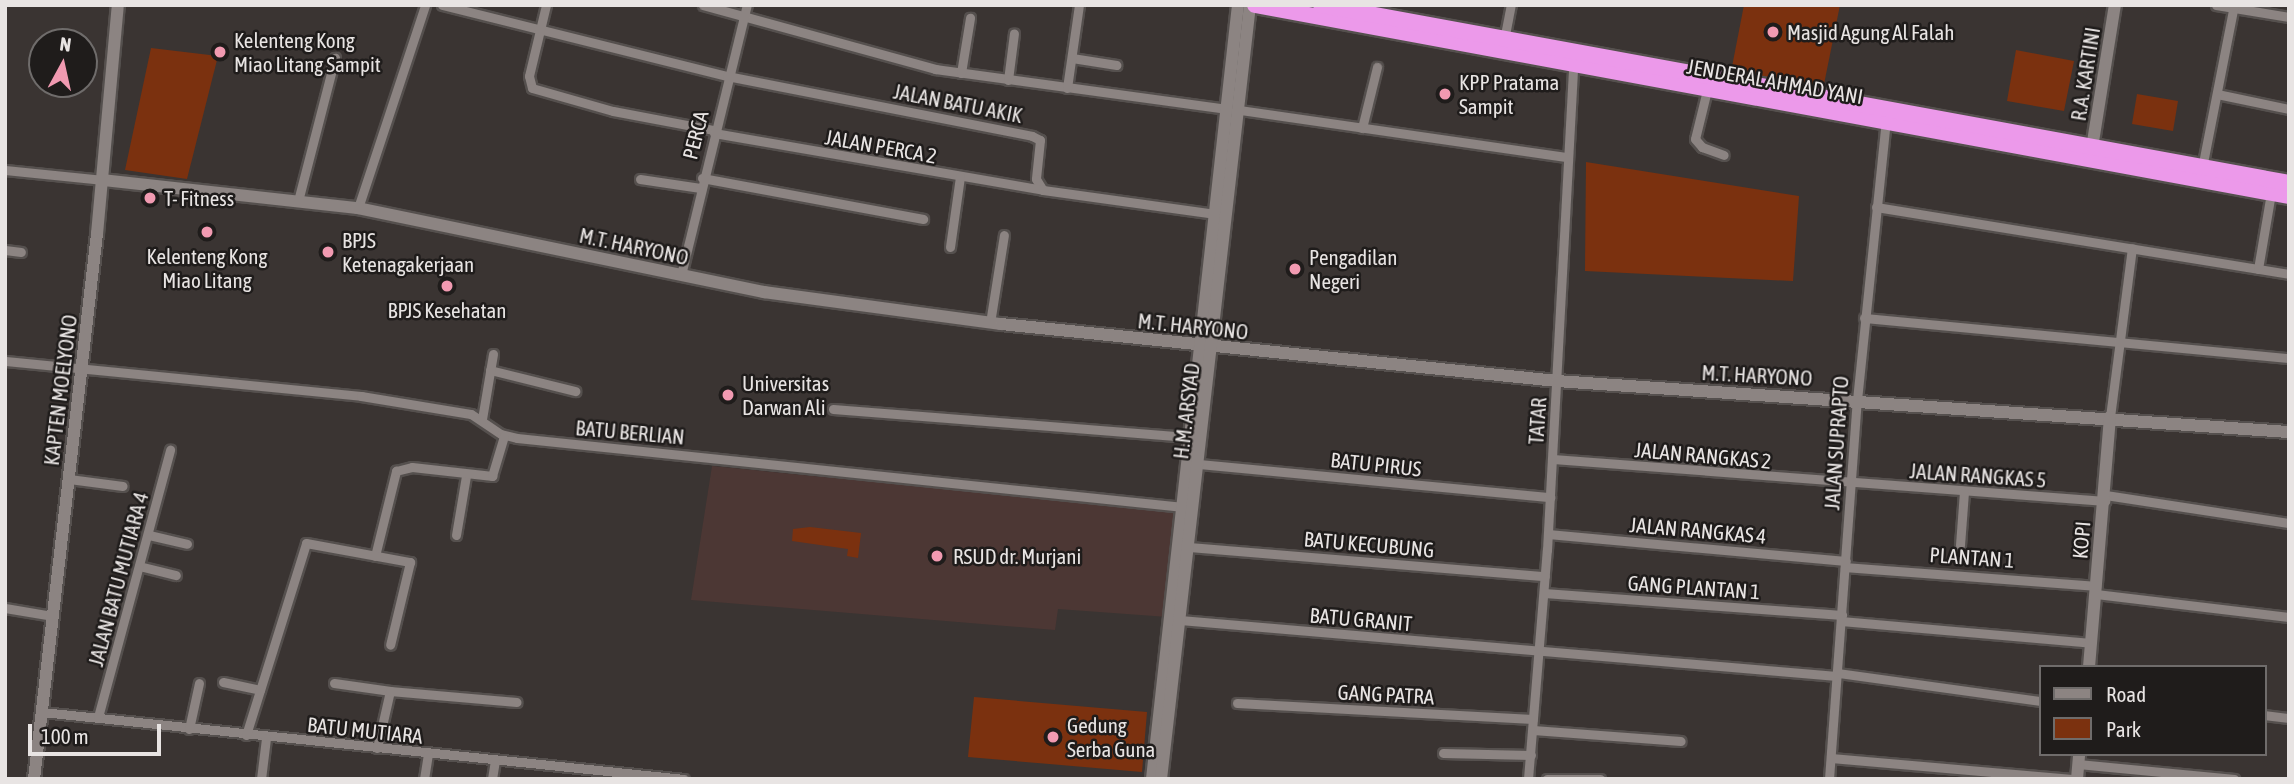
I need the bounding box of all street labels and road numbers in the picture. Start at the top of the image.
street label: R.A. KARTINI [2065,25,2105,123]
street label: JENDERAL AHMAD YANI [1685,53,1865,109]
street label: JALAN BATU AKIK [891,78,1025,128]
street label: PERCA [677,108,713,162]
street label: JALAN PERCA 2 [823,124,939,168]
street label: M.T. HARYONO [577,222,691,270]
street label: M.T. HARYONO [1136,308,1250,344]
street label: KAPTEN MOELYONO [38,313,82,467]
street label: M.T. HARYONO [1701,360,1813,390]
street label: H.M. ARSYAD [1168,362,1204,460]
street label: JALAN SUPRAPTO [1819,375,1853,511]
street label: TATAR [1523,397,1551,445]
street label: BATU BERLIAN [574,415,686,449]
street label: JALAN RANGKAS 2 [1634,436,1772,474]
street label: BATU PIRUS [1329,447,1423,481]
street label: JALAN RANGKAS 5 [1909,458,2047,492]
street label: JALAN BATU MUTIARA 4 [83,489,153,669]
street label: JALAN RANGKAS 4 [1629,511,1767,549]
street label: KOPI [2067,520,2095,560]
street label: BATU KECUBUNG [1303,526,1435,562]
street label: PLANTAN 1 [1929,541,2015,573]
street label: GANG PLANTAN 1 [1627,570,1761,604]
street label: BATU GRANIT [1309,602,1413,636]
street label: GANG PATRA [1337,679,1435,709]
street label: BATU MUTIARA [306,711,424,749]

